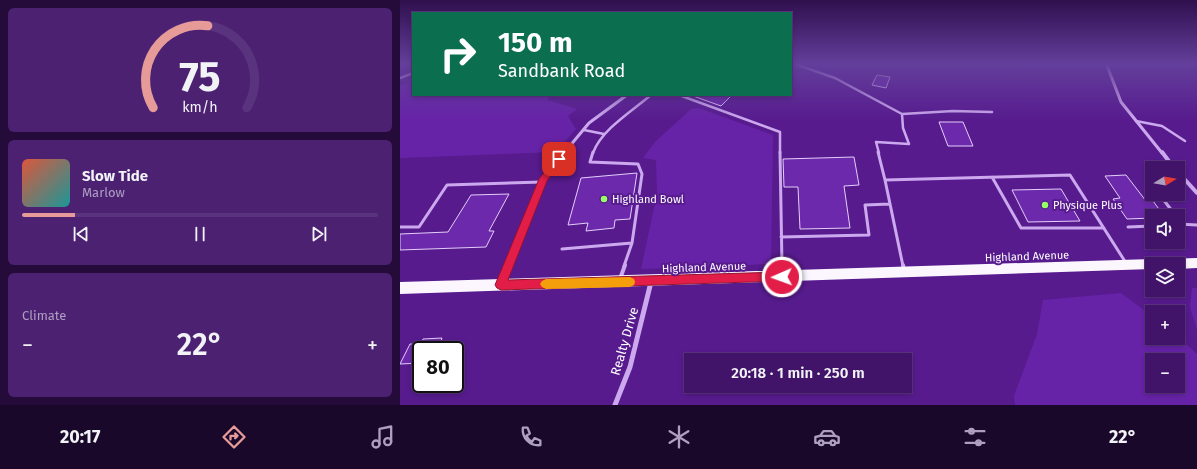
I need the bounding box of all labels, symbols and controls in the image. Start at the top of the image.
text: 150 m [498,26,573,59]
icon: right [432,28,484,80]
text: 75 [179,52,221,102]
text: Sandbank Road [498,60,625,82]
text: km/h [182,99,218,116]
pin [542,142,576,176]
icon: arrive [548,148,570,170]
north arrow [1145,161,1185,201]
map controls [1145,161,1185,393]
text: Slow Tide [82,167,148,185]
text: Marlow [82,185,125,200]
place label: Highland Bowl [612,193,684,206]
marker: Highland Bowl [599,194,609,204]
place label: Physique Plus [1053,199,1122,212]
marker: Physique Plus [1040,200,1050,210]
button: sound [1145,209,1185,249]
icon: previous [70,223,92,245]
icon: pause [189,223,211,245]
icon: next [308,223,330,245]
street label: Highland Avenue [985,249,1069,264]
position arrow [761,256,803,298]
button: layers [1145,257,1185,297]
street label: Highland Avenue [662,260,746,275]
street label: Realty Drive [608,305,641,377]
button: + [1145,305,1185,345]
text: Climate [22,308,66,323]
text: 22° [177,327,223,363]
text: − [22,332,33,359]
text: + [367,332,378,359]
speed limit sign: 80 [412,341,464,393]
button: − [1145,353,1185,393]
text: 20:18 · 1 min · 250 m [731,364,865,382]
icon: directions [220,423,248,451]
icon: music [369,423,397,451]
icon: phone [517,423,545,451]
icon: climate [665,423,693,451]
icon: car [813,423,841,451]
icon: filters [961,423,989,451]
text: 20:17 [60,426,100,448]
text: 22° [1109,426,1137,448]

